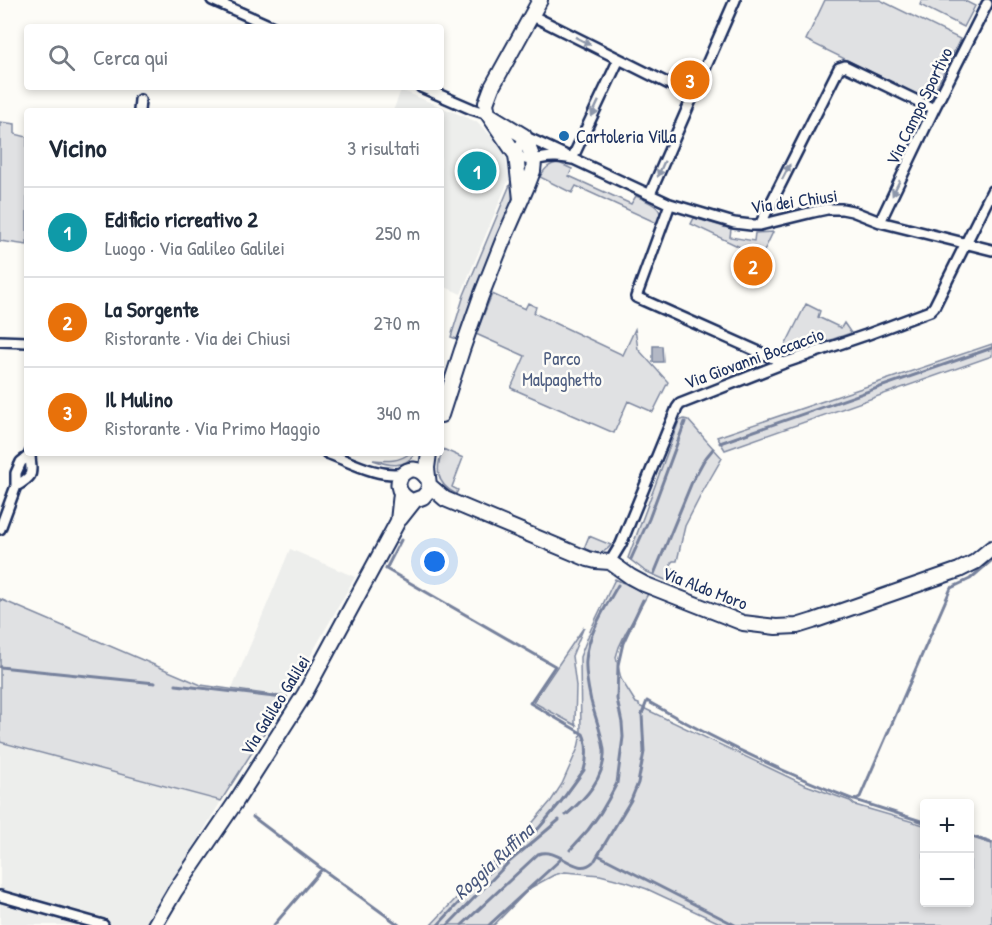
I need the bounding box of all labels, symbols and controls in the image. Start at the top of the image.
search box [24,24,444,90]
one-way arrow [575,36,592,46]
icon: search [45,41,78,74]
text: Cerca qui [93,42,168,72]
street label: Via Campo Sportivo [880,43,958,169]
pin: 3 [670,58,710,103]
one-way arrow [591,100,600,117]
place label: Cartoleria Villa [576,124,676,149]
marker: Cartoleria Villa [557,129,571,143]
text: Vicino [48,130,107,165]
text: 3 risultati [347,134,420,161]
pin: 1 [458,148,496,194]
one-way arrow [656,160,665,178]
one-way arrow [781,164,791,181]
one-way arrow [892,180,901,197]
street label: Via dei Chiusi [749,183,839,219]
text: Edificio ricreativo 2 [105,204,258,234]
text: 1 [64,219,71,246]
text: 250 m [375,219,420,246]
text: Luogo · Via Galileo Galilei [105,234,285,261]
pin: 2 [734,244,772,288]
text: La Sorgente [105,294,199,324]
text: 2 [63,309,72,336]
text: 270 m [374,309,420,336]
street label: Via Giovanni Boccaccio [681,321,827,395]
text: Ristorante · Via dei Chiusi [105,324,291,351]
park label: Parco Malpaghetto [522,346,602,392]
text: Il Mulino [105,384,173,414]
text: 3 [63,399,72,426]
text: 340 m [376,399,420,426]
text: Ristorante · Via Primo Maggio [105,414,320,441]
your location [420,547,449,576]
street label: Via Aldo Moro [659,560,751,616]
street label: Via Galileo Galilei [234,650,316,760]
map controls [920,799,974,907]
button: + [920,799,974,853]
water label: Roggia Ruffina [447,815,541,906]
button: − [920,853,974,907]

